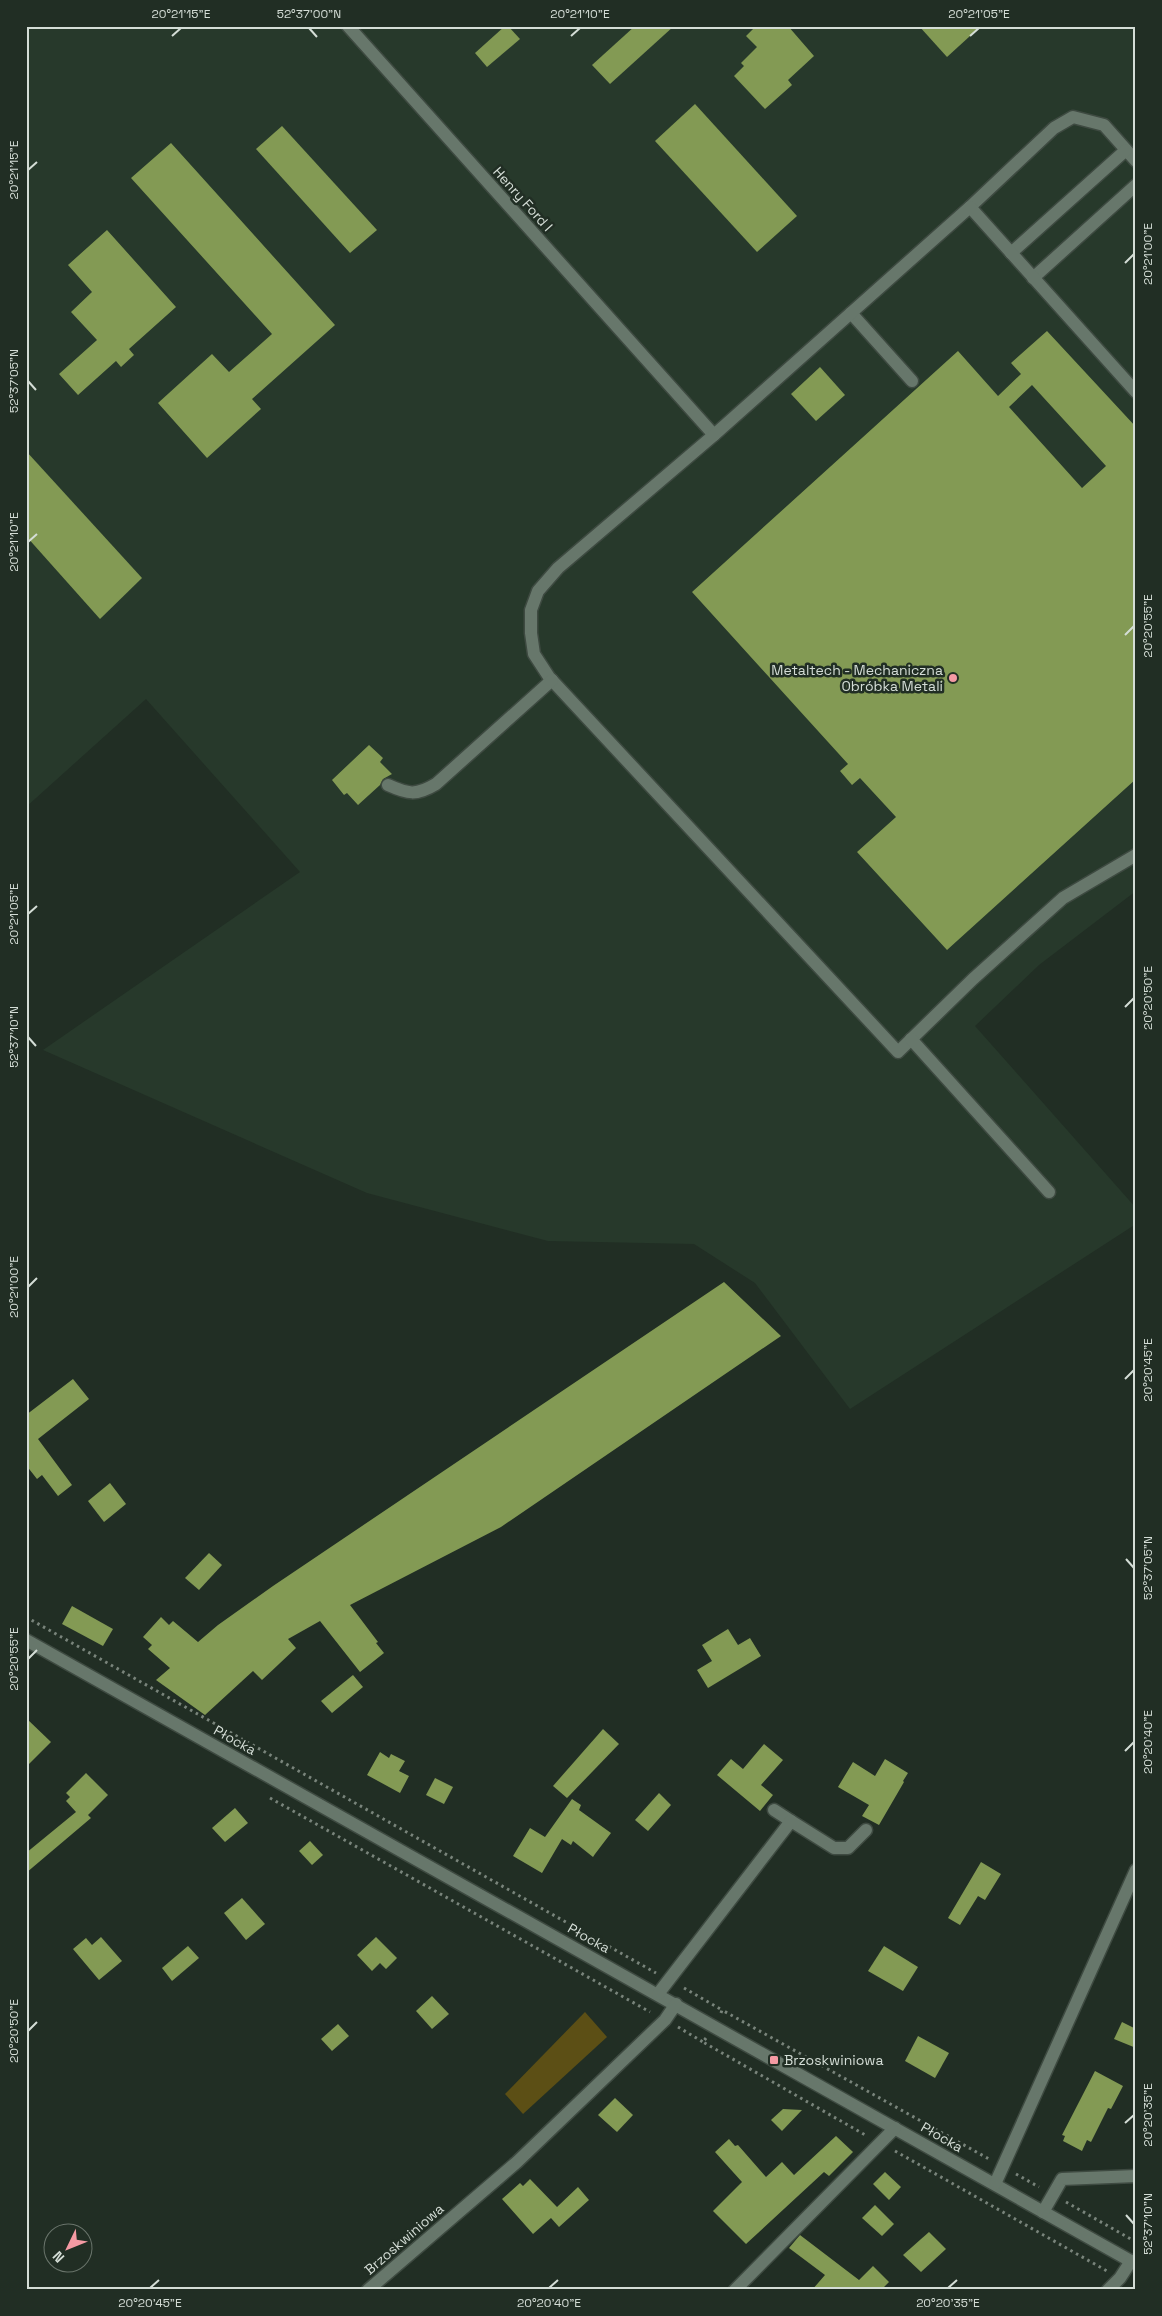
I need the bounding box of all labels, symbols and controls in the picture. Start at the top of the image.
text: 20°21'15"E [152,6,211,22]
text: 52°37'00"N [277,6,341,22]
text: 20°21'10"E [550,6,610,22]
text: 20°21'05"E [948,6,1010,22]
text: 20°21'15"E [6,140,22,199]
street label: Henry Ford I [489,163,557,235]
text: 20°21'00"E [1140,223,1156,285]
text: 52°37'05"N [6,349,22,413]
text: 20°21'10"E [6,512,22,572]
text: 20°20'55"E [1140,594,1156,658]
place label: Metaltech - Mechaniczna Obróbka Metali [771,661,943,695]
marker: Metaltech - Mechaniczna Obróbka Metali [947,672,959,684]
text: 20°21'05"E [6,883,22,945]
text: 20°20'50"E [1140,966,1156,1030]
text: 52°37'10"N [6,1006,22,1068]
text: 20°21'00"E [6,1256,22,1318]
text: 20°20'45"E [1140,1338,1156,1402]
text: 52°37'05"N [1140,1536,1156,1600]
text: 20°20'55"E [6,1627,22,1691]
text: 20°20'40"E [1140,1710,1156,1774]
street label: Płocka [211,1721,259,1759]
street label: Płocka [565,1919,613,1957]
text: 20°20'50"E [6,1999,22,2063]
place label: Brzoskwiniowa [784,2051,883,2069]
marker: Brzoskwiniowa [768,2054,780,2066]
text: 20°20'35"E [1140,2083,1156,2147]
street label: Płocka [918,2118,966,2156]
text: 52°37'10"N [1140,2193,1156,2255]
street label: Brzoskwiniowa [361,2200,447,2278]
north arrow [42,2224,92,2274]
text: N [49,2247,68,2266]
text: 20°20'45"E [118,2295,182,2311]
text: 20°20'40"E [517,2295,581,2311]
text: 20°20'35"E [916,2295,980,2311]

